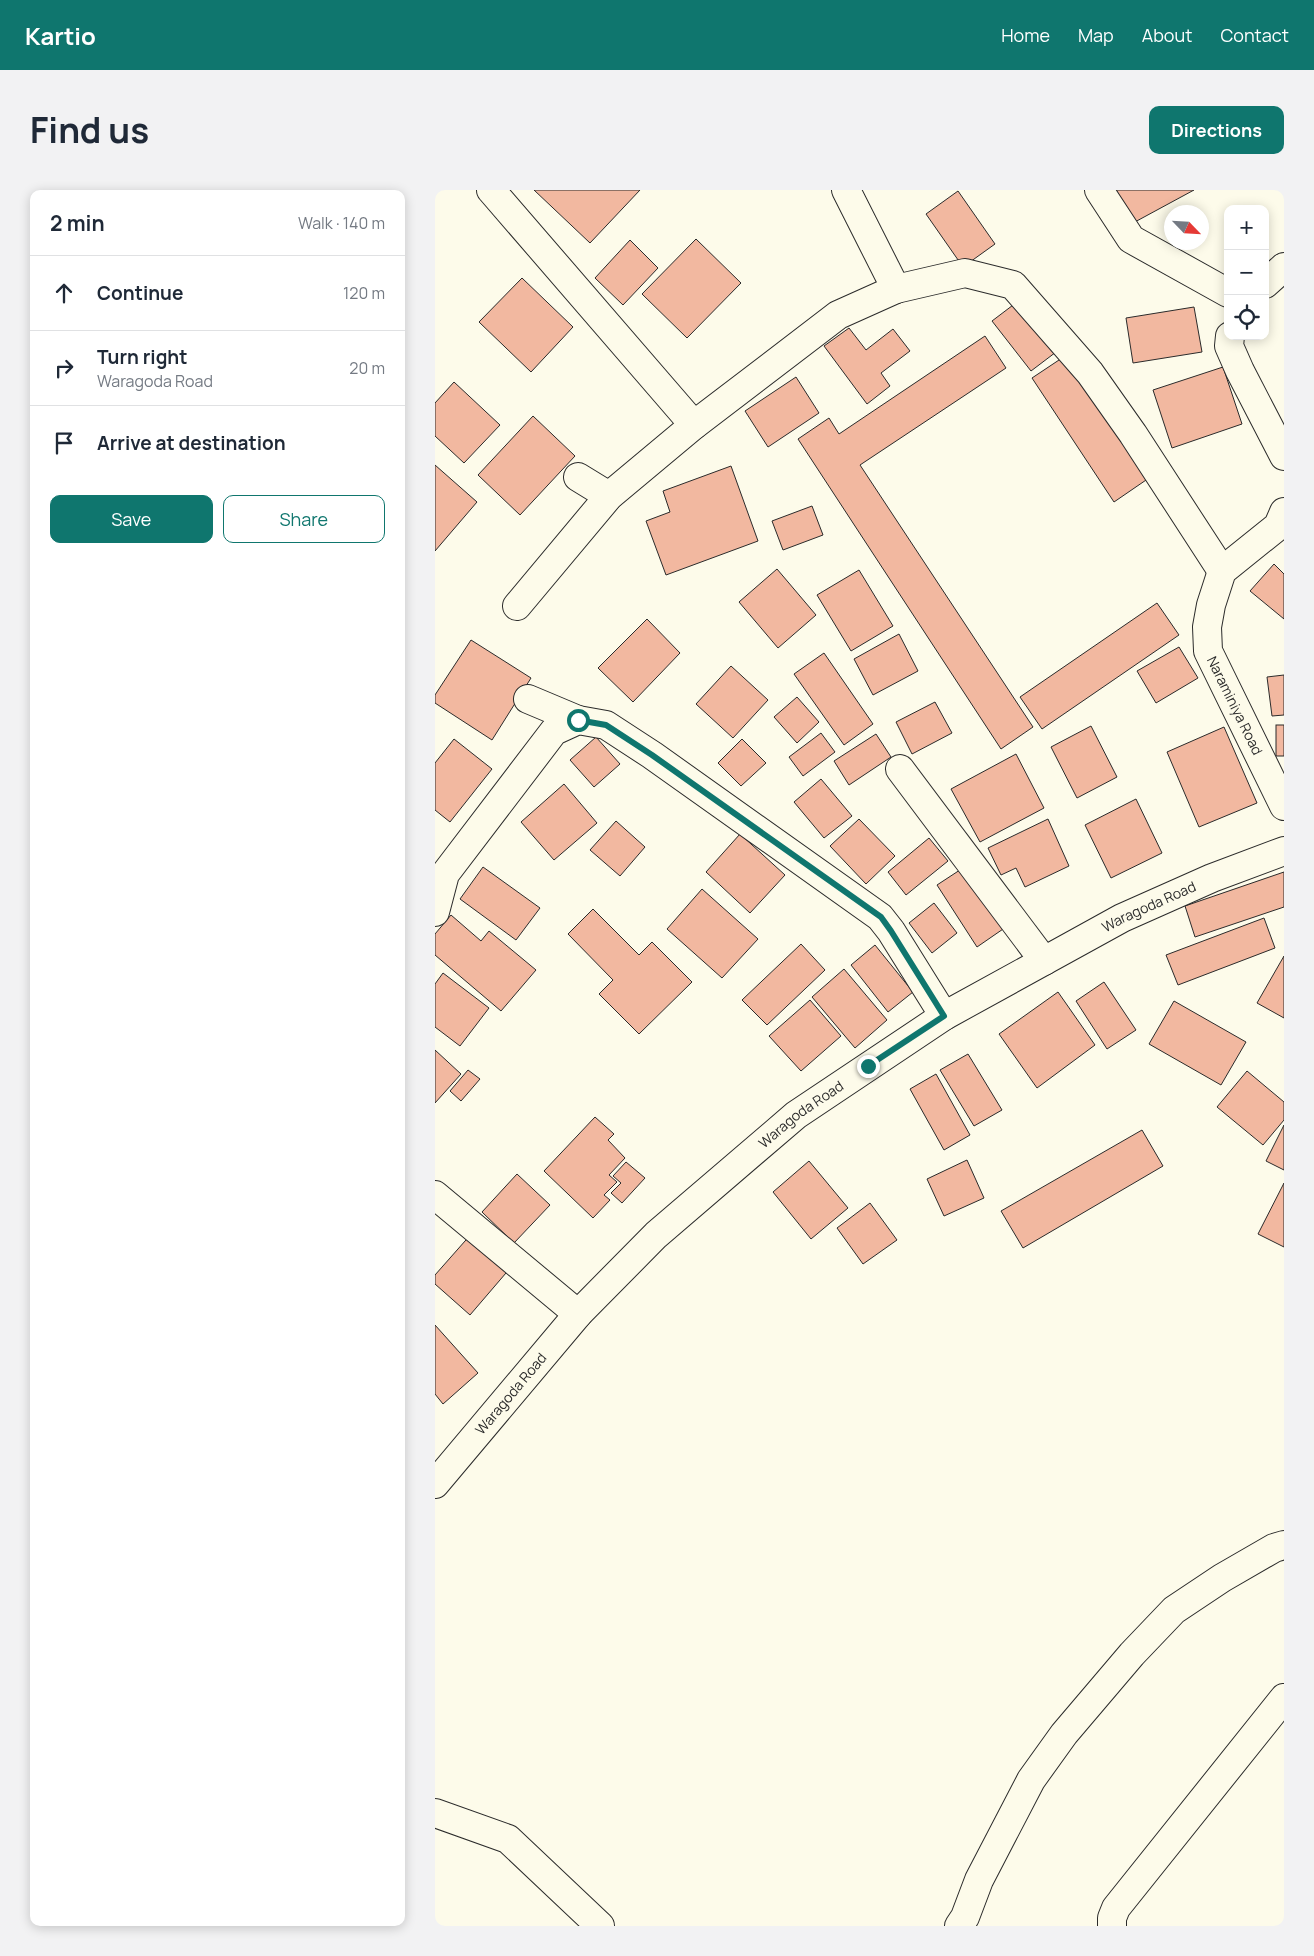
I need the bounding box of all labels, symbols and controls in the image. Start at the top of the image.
text: Kartio [25,19,96,52]
text: Home [1001,23,1050,47]
text: Map [1078,23,1114,47]
text: About [1142,23,1192,47]
text: Contact [1220,23,1289,47]
text: Find us [30,106,149,154]
button: Directions [1149,106,1284,154]
north arrow [1164,205,1209,250]
map controls [1224,205,1269,340]
button: + [1224,205,1269,250]
text: 2 min [50,209,105,237]
text: Walk · 140 m [298,212,385,234]
button: − [1224,250,1269,295]
icon: ahead [50,279,78,307]
text: Continue [97,280,183,306]
text: 120 m [343,282,385,304]
button: locate [1224,295,1269,340]
text: Turn right [97,344,187,370]
icon: right [50,354,78,382]
text: 20 m [349,357,385,379]
text: Waragoda Road [97,370,213,392]
icon: arrive [50,429,78,457]
text: Arrive at destination [97,430,286,456]
button: Save [50,495,213,543]
button: Share [223,495,385,543]
street label: Naraminiya Road [1203,653,1267,758]
route start [567,709,590,732]
street label: Waragoda Road [1098,876,1199,936]
route end [857,1055,880,1078]
street label: Waragoda Road [754,1076,847,1152]
street label: Waragoda Road [471,1348,551,1438]

